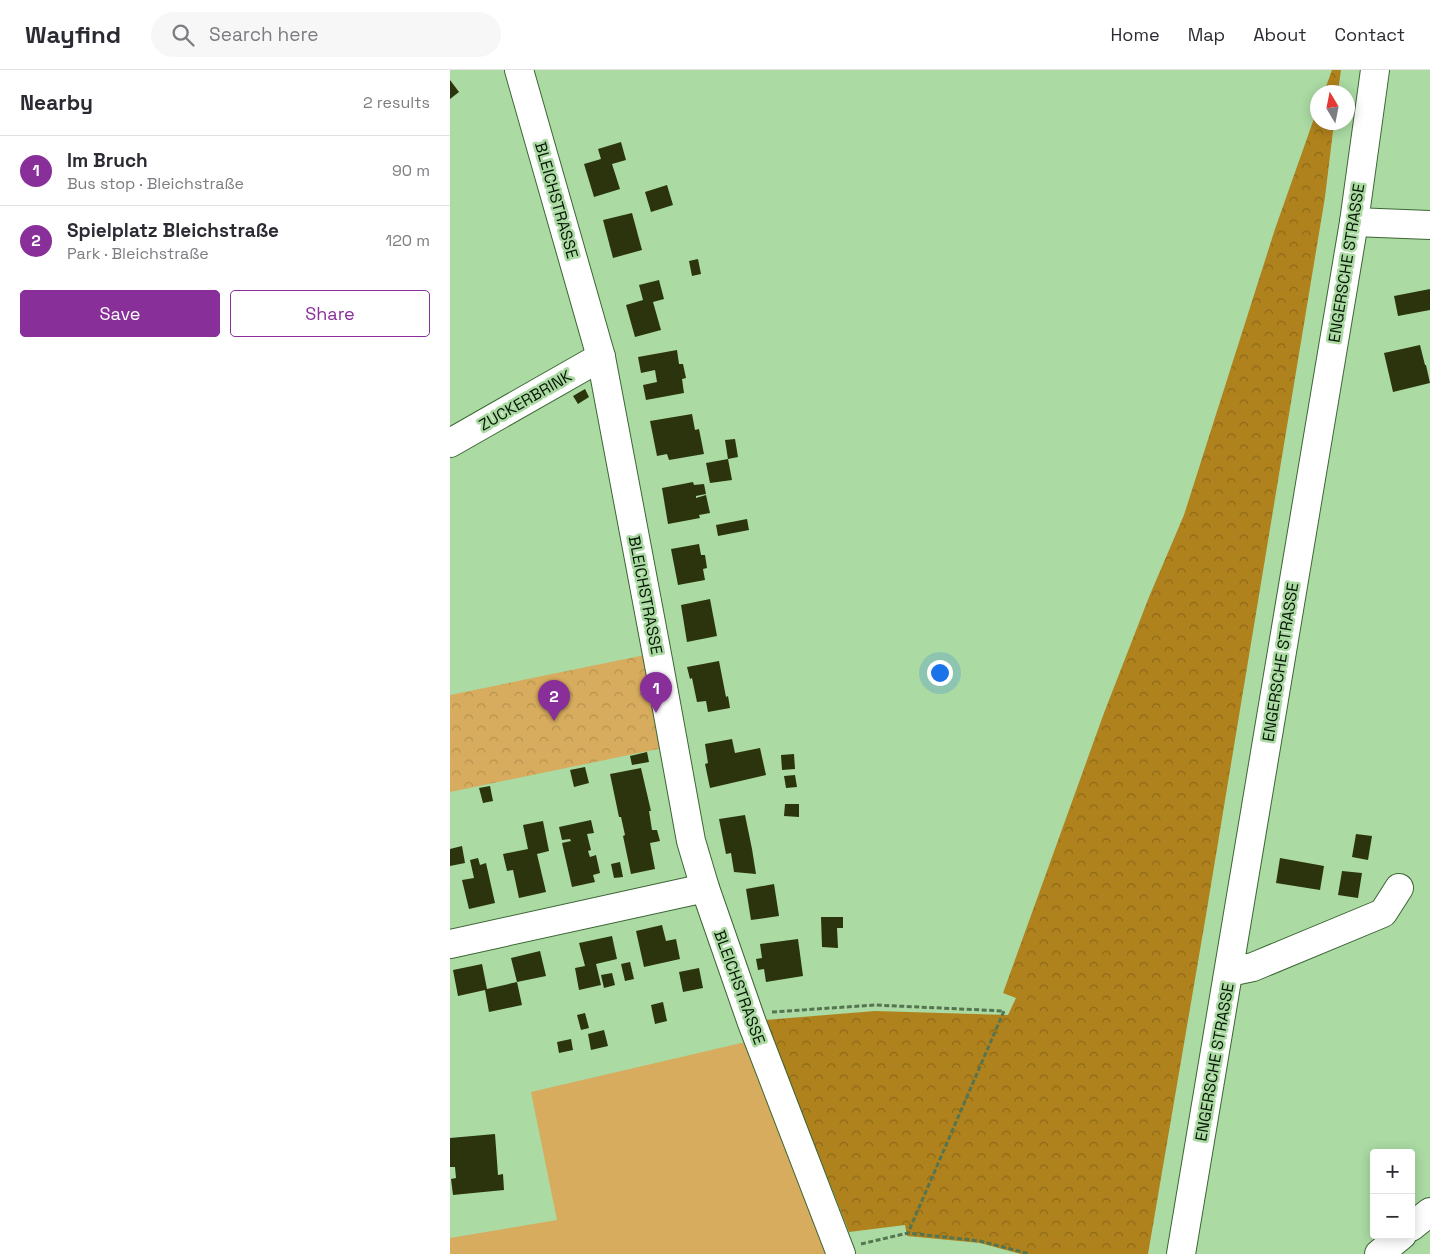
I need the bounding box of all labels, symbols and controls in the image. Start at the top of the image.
search box [151,12,501,57]
text: Wayfind [25,19,121,50]
icon: search [169,21,197,49]
text: Search here [209,22,319,47]
text: Home [1111,23,1160,46]
text: Map [1188,23,1225,46]
text: About [1253,23,1307,46]
text: Contact [1335,23,1405,46]
north arrow [1310,85,1355,130]
text: Nearby [20,89,93,116]
text: 2 results [363,92,430,113]
street label: BLEICHSTRASSE [530,139,583,261]
text: Im Bruch [67,148,148,173]
text: 1 [32,160,40,181]
text: 90 m [392,160,430,181]
text: Bus stop · Bleichstraße [67,173,244,194]
street label: ENGERSCHE STRASSE [1324,182,1369,344]
text: Spielplatz Bleichstraße [67,218,279,243]
text: 2 [31,230,41,251]
text: 120 m [386,230,430,251]
text: Park · Bleichstraße [67,243,209,264]
button: Save [20,290,220,337]
button: Share [230,290,430,337]
street label: ZUCKERBRINK [475,365,576,436]
street label: BLEICHSTRASSE [624,534,667,656]
street label: ENGERSCHE STRASSE [1258,581,1303,743]
your location [927,660,953,686]
pin: 1 [640,672,672,713]
pin: 2 [538,680,570,721]
street label: BLEICHSTRASSE [709,927,770,1047]
street label: ENGERSCHE STRASSE [1190,981,1239,1143]
map controls [1370,1149,1415,1239]
button: + [1370,1149,1415,1194]
button: − [1370,1194,1415,1239]

